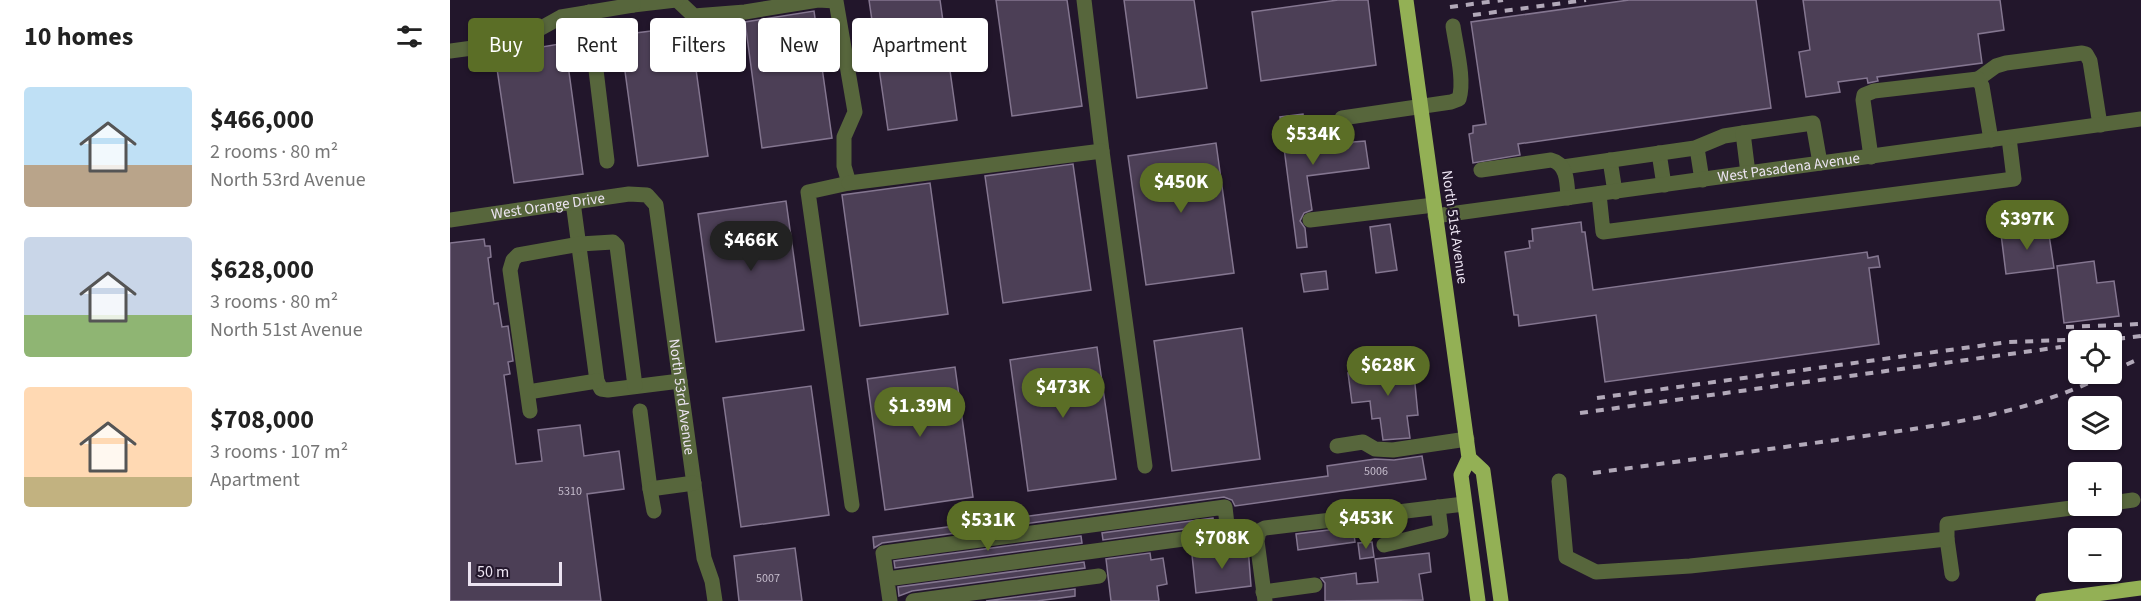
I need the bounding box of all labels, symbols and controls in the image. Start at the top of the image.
text: 10 homes [24,18,133,55]
chip: Buy [468,18,544,72]
chip: Rent [556,18,638,72]
chip: Filters [650,18,746,72]
chip: New [758,18,840,72]
chip: Apartment [852,18,988,72]
icon: filters [393,20,426,53]
text: $466,000 [210,101,314,138]
icon: home [72,111,144,183]
pin: $534K [1271,115,1355,166]
text: $534K [1286,120,1340,148]
text: 2 rooms · 80 m² [210,138,338,166]
street label: West Pasadena Avenue [1716,148,1861,188]
pin: $450K [1139,163,1223,214]
text: North 53rd Avenue [210,166,366,194]
text: $450K [1154,168,1208,196]
street label: North 51st Avenue [1436,169,1473,285]
street label: West Orange Drive [490,188,606,225]
pin: $397K [1985,200,2069,251]
text: $397K [2000,205,2054,233]
pin: $466K [709,221,793,272]
text: $466K [724,226,778,254]
text: $628,000 [210,251,314,288]
icon: home [72,261,144,333]
text: 3 rooms · 80 m² [210,288,338,316]
text: North 51st Avenue [210,316,363,344]
map controls [2068,330,2122,582]
button: locate [2068,330,2122,384]
street label: North 53rd Avenue [663,338,700,456]
pin: $628K [1346,346,1430,397]
text: $628K [1361,351,1415,379]
pin: $473K [1021,368,1105,419]
text: $473K [1036,373,1090,401]
pin: $1.39M [871,387,969,438]
text: $1.39M [888,392,952,420]
button: layers [2068,396,2122,450]
text: $708,000 [210,401,314,438]
icon: home [72,411,144,483]
text: 3 rooms · 107 m² [210,438,348,466]
button: + [2068,462,2122,516]
house number: 5006 [1364,463,1388,480]
text: Apartment [210,466,300,494]
house number: 5310 [558,483,582,500]
pin: $453K [1324,499,1408,550]
pin: $531K [946,501,1030,552]
text: $453K [1339,504,1393,532]
text: $531K [961,506,1015,534]
pin: $708K [1180,519,1264,570]
text: $708K [1195,524,1249,552]
button: − [2068,528,2122,582]
scale bar [468,559,562,586]
text: 50 m [477,561,509,583]
house number: 5007 [756,570,780,587]

